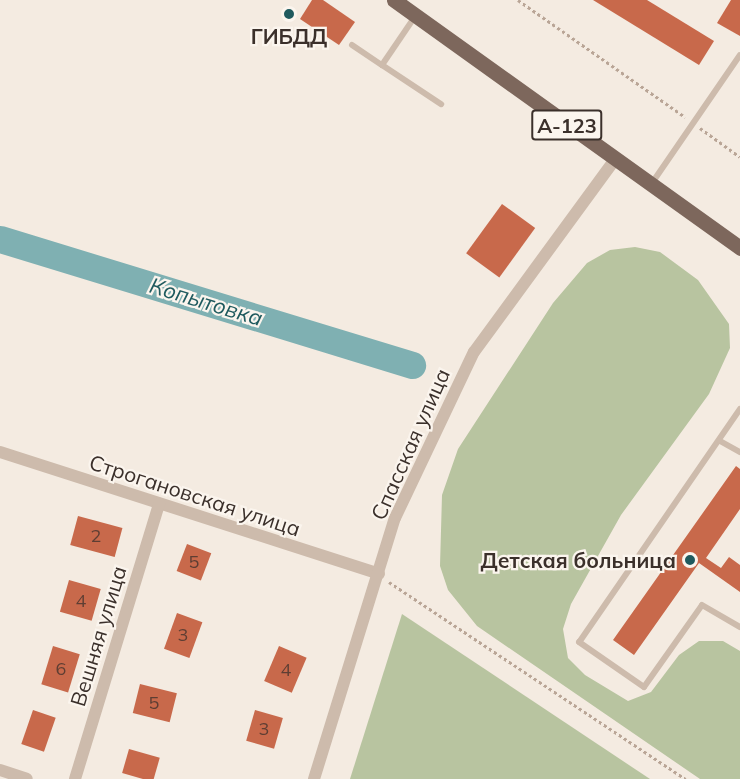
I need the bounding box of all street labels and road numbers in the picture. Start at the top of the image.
road number: А-123 [531,108,603,142]
street label: Спасская улица [365,364,455,524]
street label: Строгановская улица [86,449,304,541]
street label: Вешняя улица [65,563,131,709]

